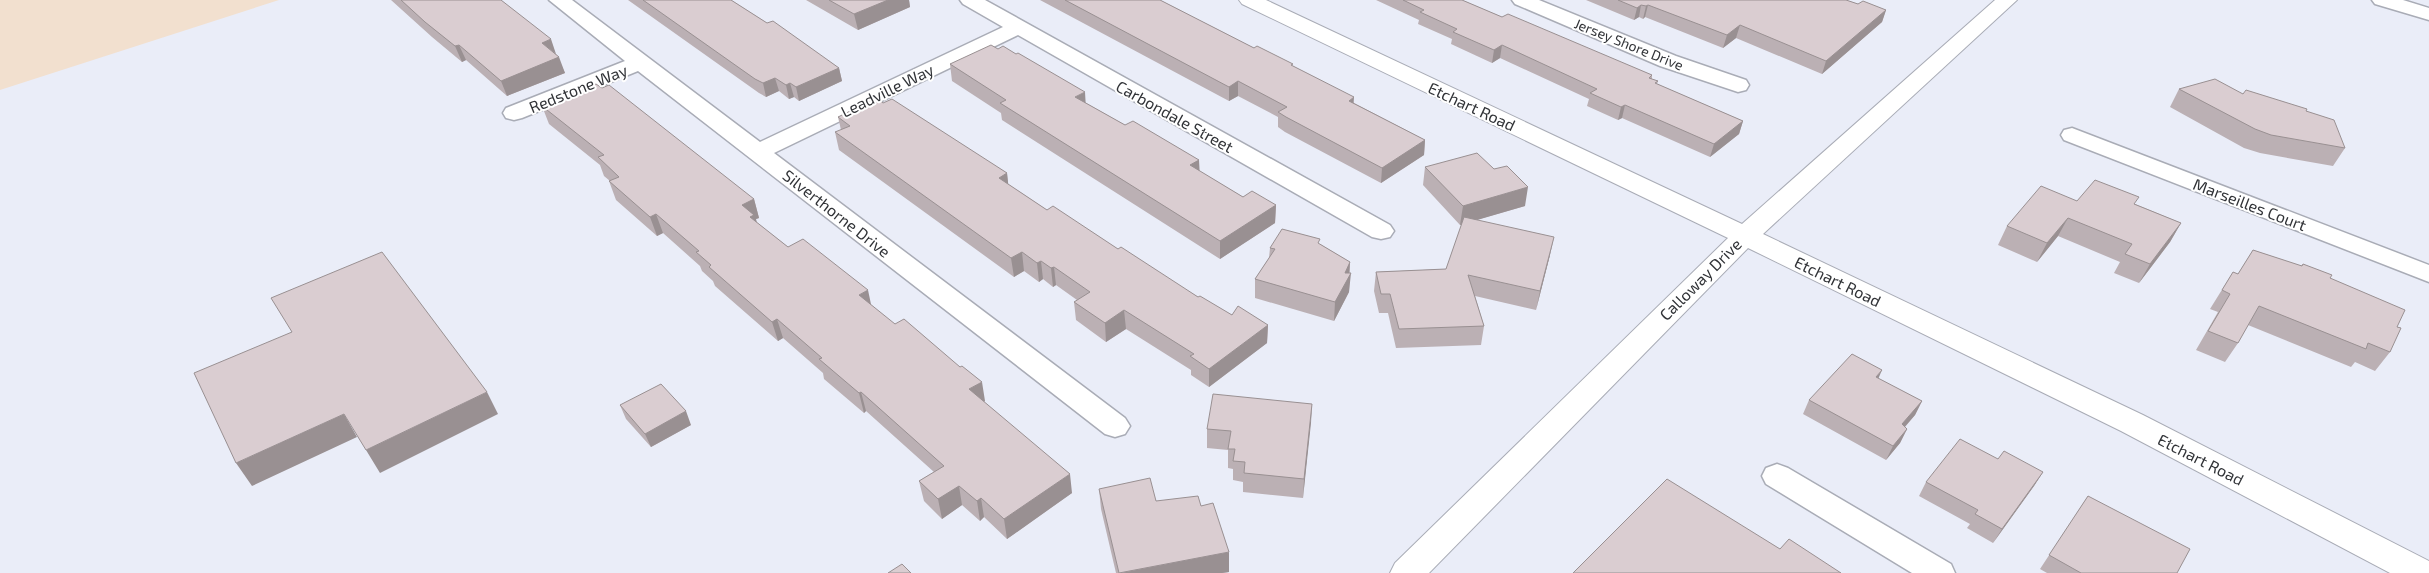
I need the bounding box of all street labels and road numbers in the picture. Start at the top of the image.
street label: Jersey Shore Drive [1572,14,1686,74]
street label: Redstone Way [526,59,630,116]
street label: Leadville Way [838,59,937,121]
street label: Carbondale Street [1113,76,1237,156]
street label: Etchart Road [1425,78,1519,134]
street label: Silverthorne Drive [780,165,894,261]
street label: Marseilles Court [2191,174,2309,234]
street label: Calloway Drive [1655,234,1745,324]
street label: Etchart Road [1792,252,1884,310]
street label: Etchart Road [2155,429,2247,489]

